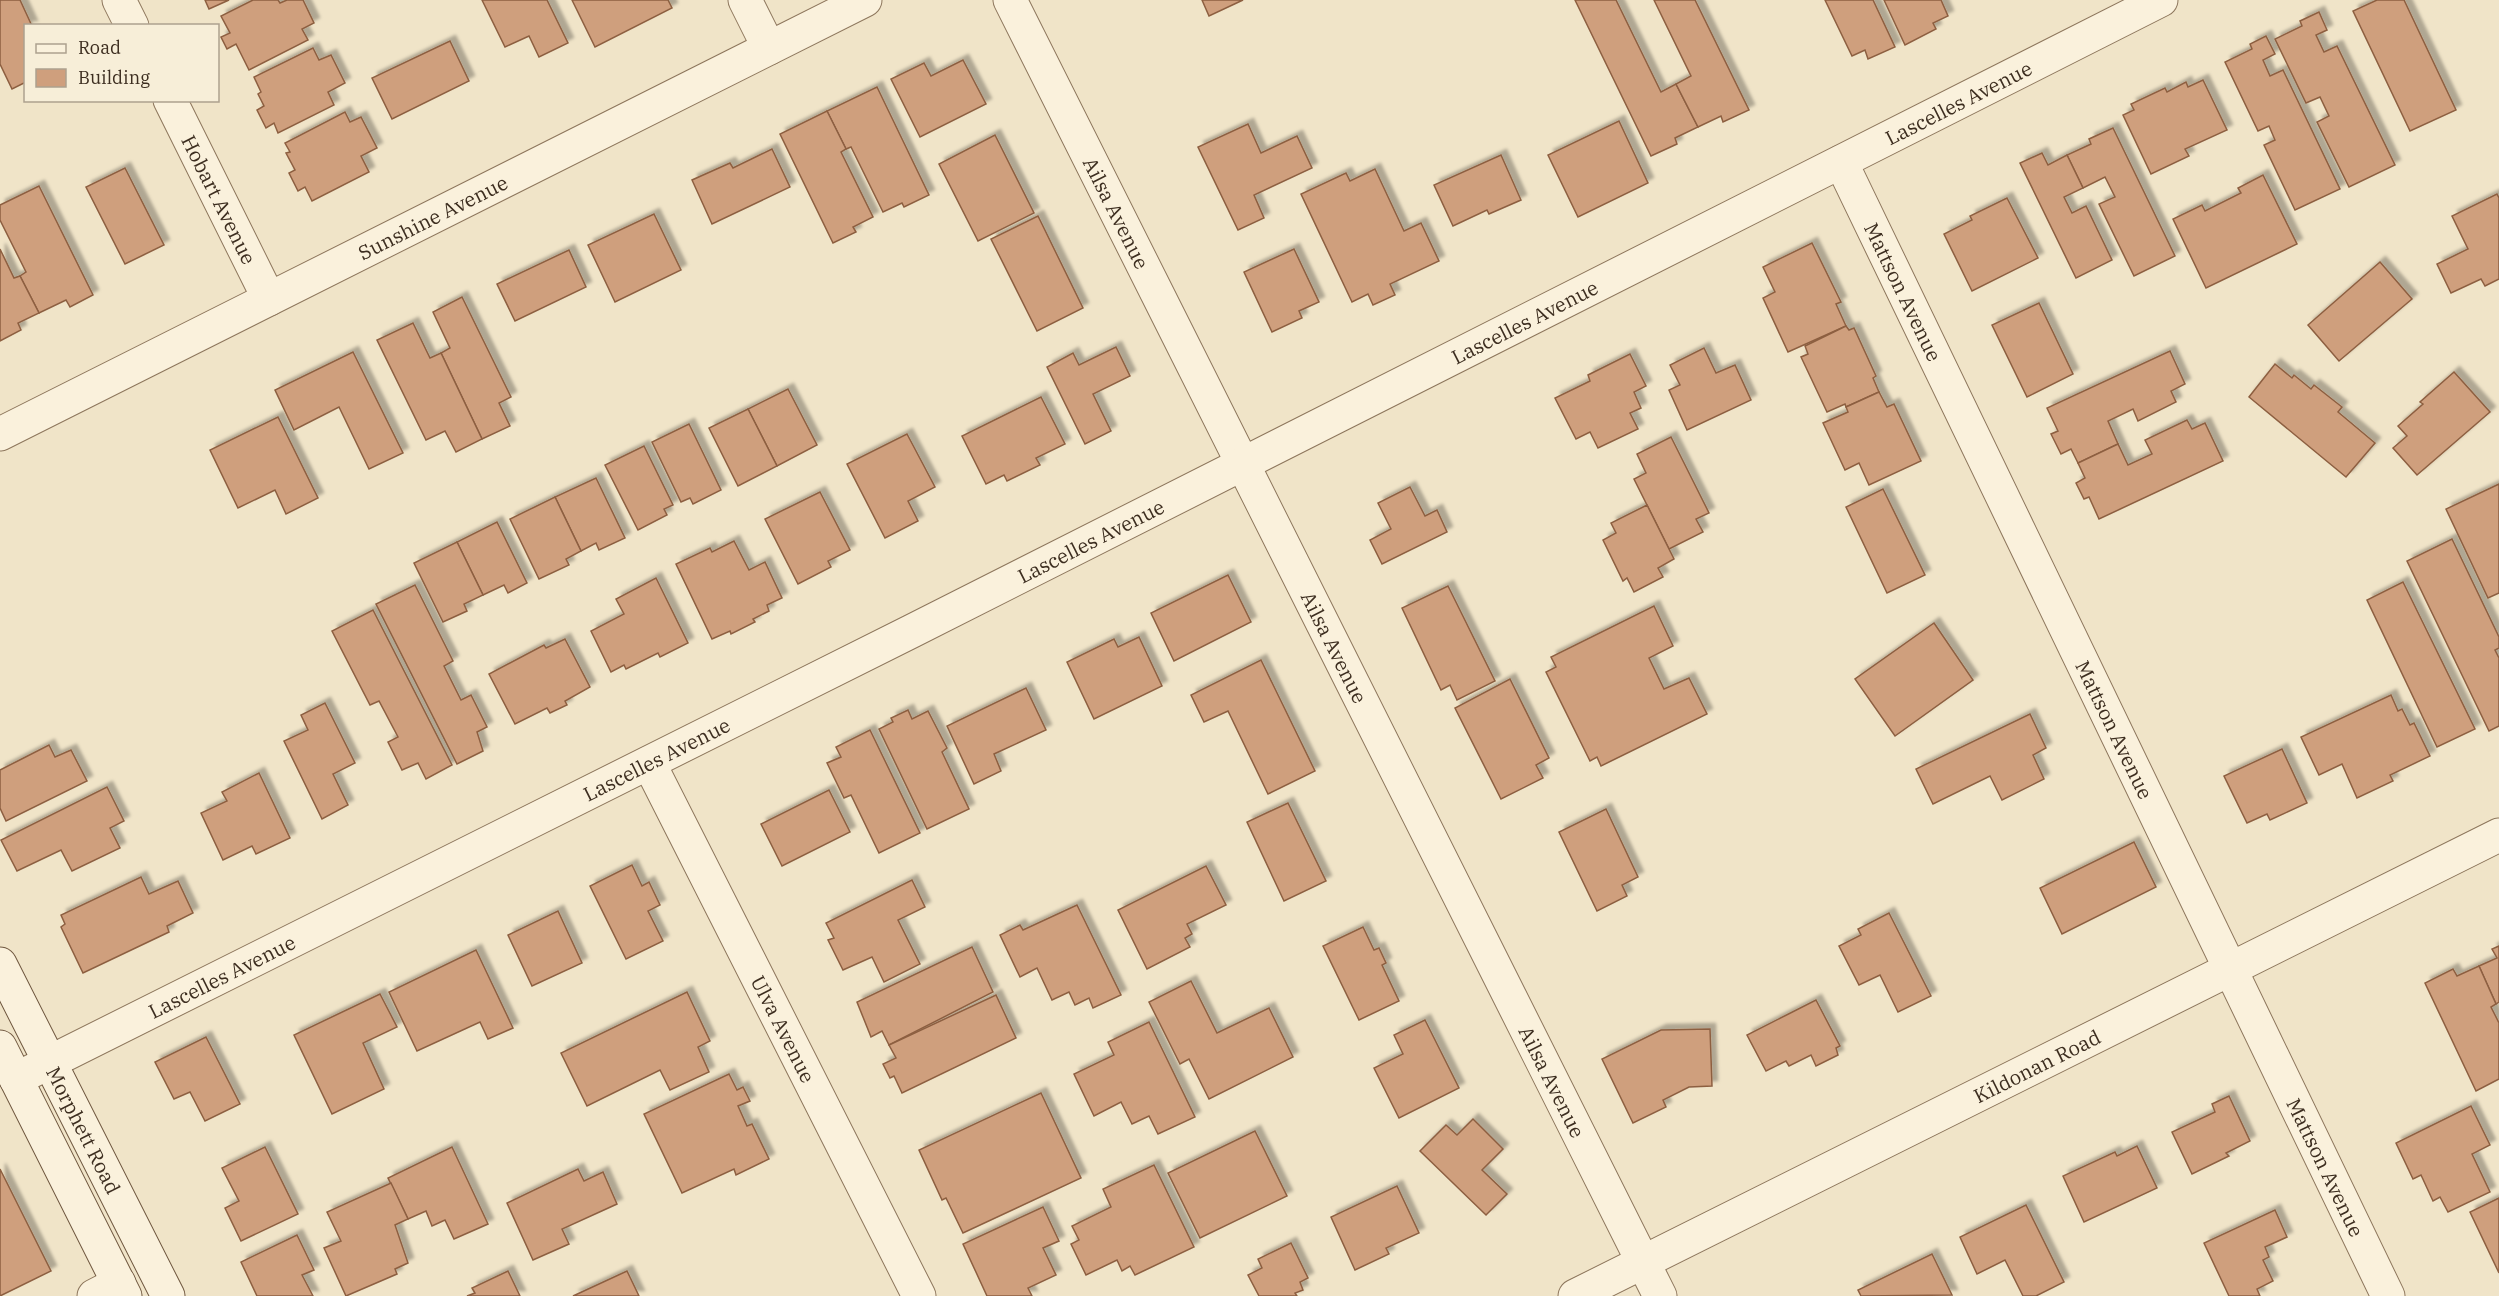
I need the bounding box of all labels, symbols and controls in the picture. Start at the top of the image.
legend [24,24,219,102]
text: Road [78,36,121,59]
street label: Lascelles Avenue [1880,54,2036,151]
text: Building [78,66,150,89]
street label: Hobart Avenue [176,130,263,269]
street label: Ailsa Avenue [1077,152,1156,273]
street label: Sunshine Avenue [353,168,512,266]
street label: Mattson Avenue [1859,218,1949,366]
street label: Lascelles Avenue [1447,273,1602,370]
street label: Lascelles Avenue [1013,492,1169,589]
street label: Ailsa Avenue [1295,587,1374,708]
street label: Mattson Avenue [2070,656,2160,803]
street label: Lascelles Avenue [578,711,734,807]
street label: Lascelles Avenue [144,928,300,1024]
street label: Ulva Avenue [745,971,822,1087]
street label: Ailsa Avenue [1513,1021,1592,1142]
street label: Kildonan Road [1969,1023,2105,1109]
street label: Morphett Road [40,1062,127,1198]
street label: Mattson Avenue [2281,1093,2371,1241]

